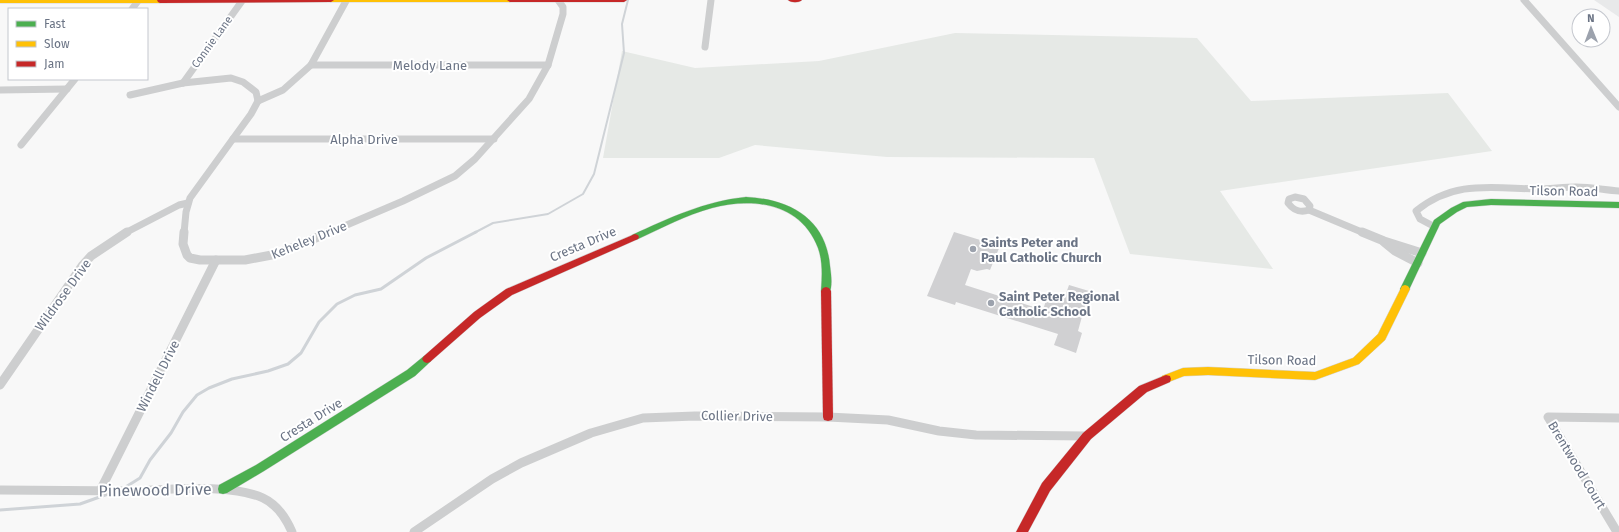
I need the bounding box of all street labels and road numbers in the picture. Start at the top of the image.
street label: Connie Lane [189,13,235,71]
street label: Melody Lane [393,58,467,73]
street label: Alpha Drive [330,132,398,147]
street label: Tilson Road [1529,183,1599,199]
street label: Keheley Drive [269,218,349,262]
street label: Cresta Drive [548,223,618,265]
street label: Wildrose Drive [32,256,94,334]
street label: Windell Drive [134,338,182,414]
street label: Tilson Road [1247,352,1317,368]
street label: Cresta Drive [277,395,345,445]
street label: Collier Drive [701,408,773,424]
street label: Brentwood Court [1545,418,1609,512]
street label: Pinewood Drive [98,480,212,500]

